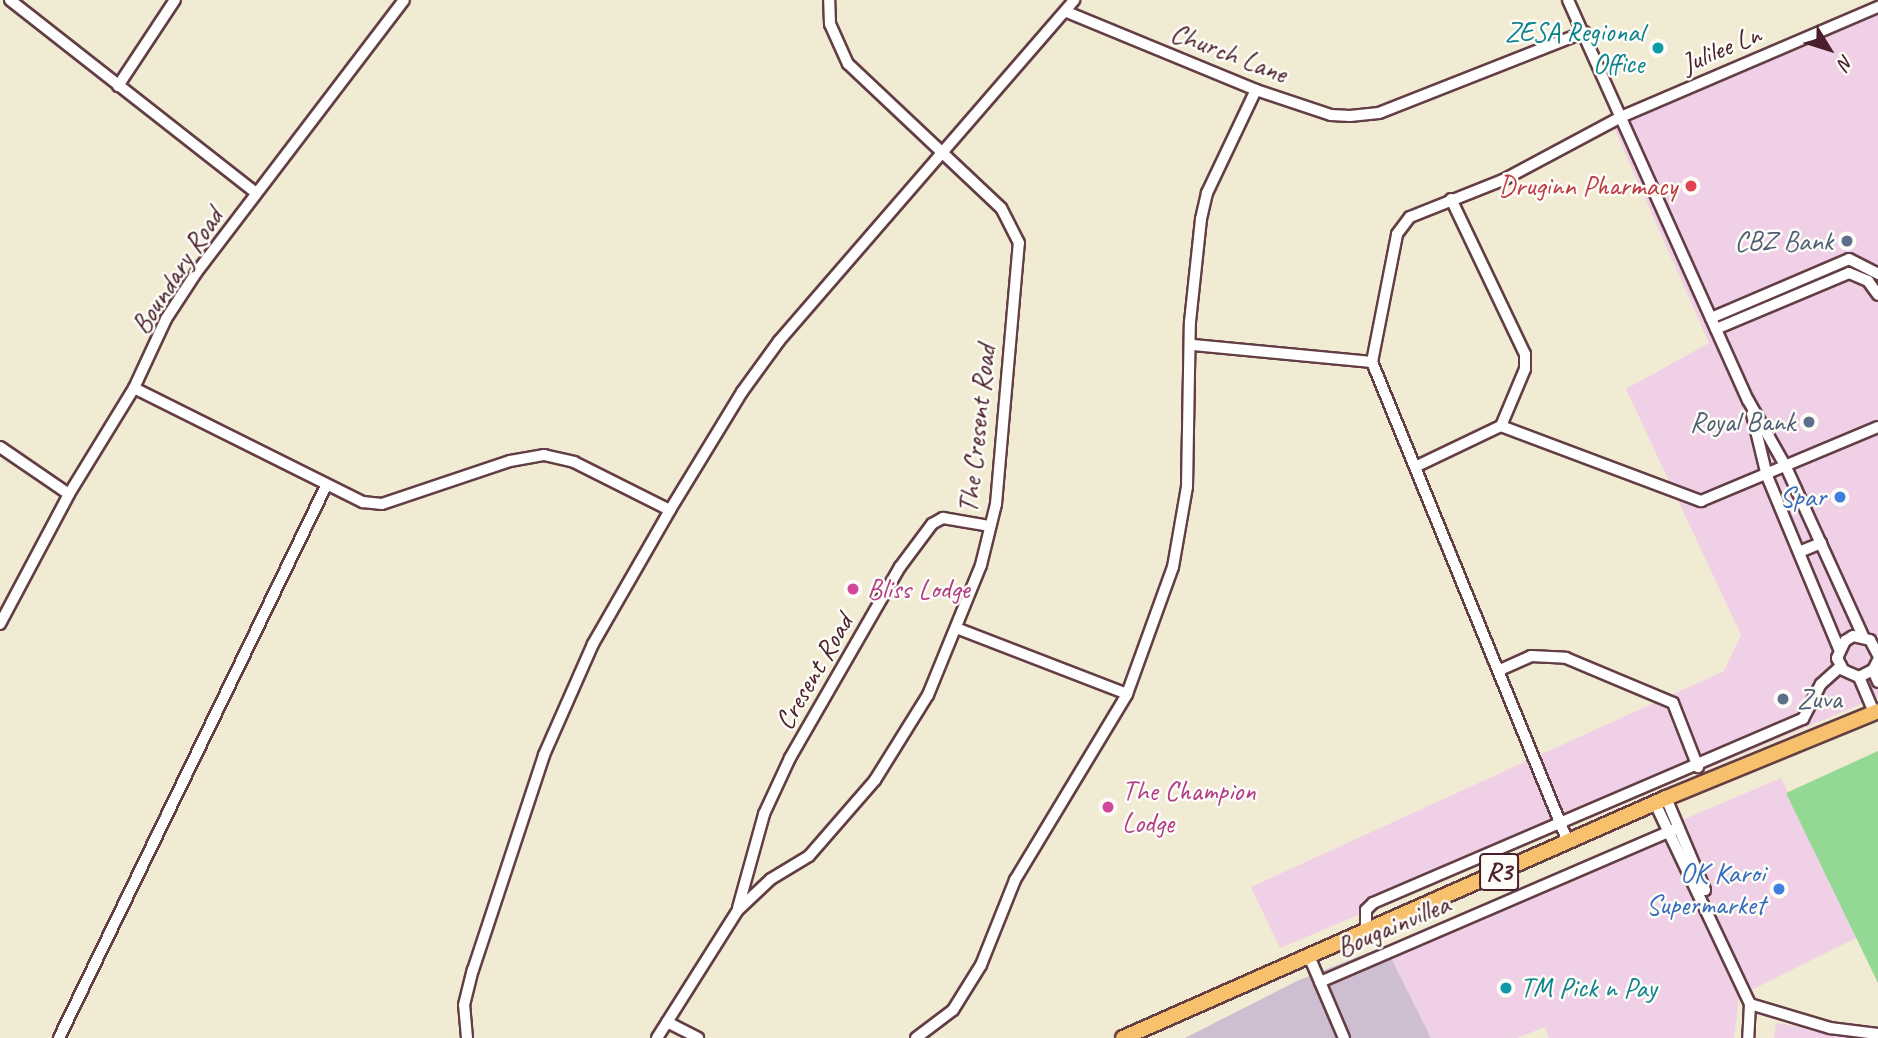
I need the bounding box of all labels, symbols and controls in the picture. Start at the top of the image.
north arrow [1794,14,1864,84]
street label: Church Lane [1166,15,1292,91]
place label: ZESA Regional Office [1504,15,1644,81]
street label: Julilee Ln [1677,17,1765,81]
marker: ZESA Regional Office [1650,40,1666,56]
text: N [1832,50,1859,74]
place label: Druginn Pharmacy [1498,169,1677,203]
marker: Druginn Pharmacy [1683,178,1699,194]
street label: Boundary Road [124,202,230,340]
place label: CBZ Bank [1734,224,1833,258]
marker: CBZ Bank [1839,233,1855,249]
street label: The Cresent Road [951,343,1003,515]
place label: Royal Bank [1689,405,1795,439]
marker: Royal Bank [1801,414,1817,430]
place label: Spar [1779,480,1826,514]
marker: Spar [1832,489,1848,505]
place label: Bliss Lodge [867,572,970,606]
marker: Bliss Lodge [845,581,861,597]
street label: Cresent Road [768,609,860,735]
place label: Zuva [1797,682,1842,716]
marker: Zuva [1775,691,1791,707]
place label: The Champion Lodge [1122,774,1258,840]
marker: The Champion Lodge [1100,799,1116,815]
road number: R3 [1478,850,1520,894]
place label: OK Karoi Supermarket [1646,856,1765,922]
marker: OK Karoi Supermarket [1771,881,1787,897]
street label: Bougainvillea [1331,887,1455,965]
place label: TM Pick n Pay [1520,971,1657,1005]
marker: TM Pick n Pay [1498,980,1514,996]

